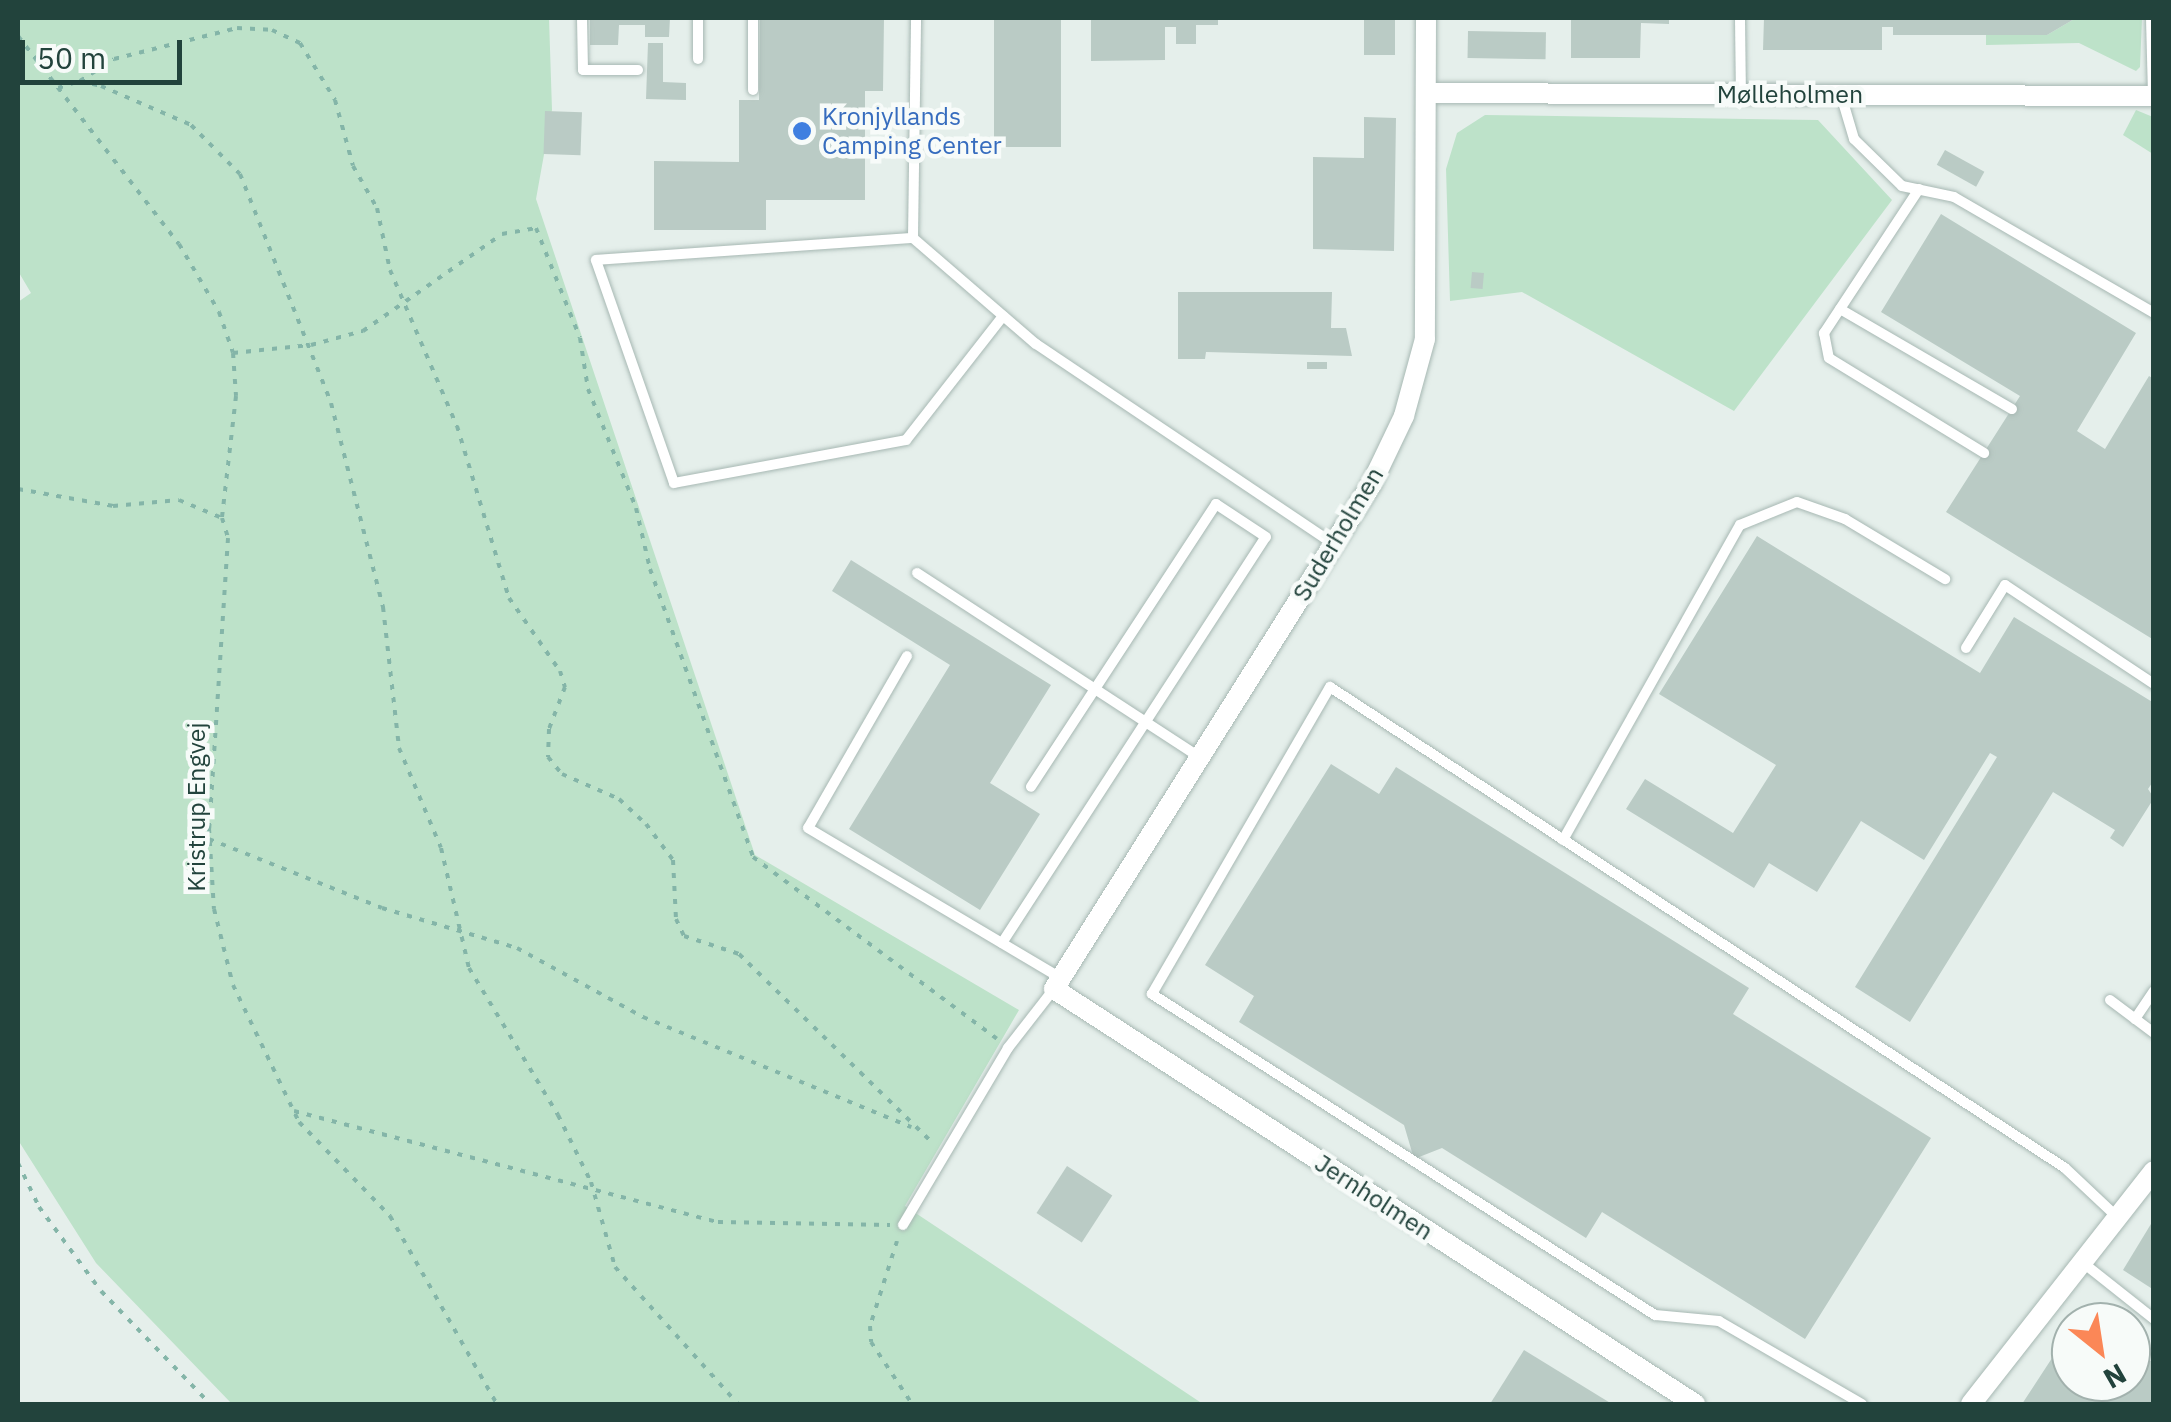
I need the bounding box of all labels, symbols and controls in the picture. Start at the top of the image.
scale bar [25,20,188,82]
text: 50 m [37,38,106,77]
street label: Mølleholmen [1717,79,1863,109]
place label: Kronjyllands Camping Center [822,102,1002,161]
marker: Kronjyllands Camping Center [791,120,813,142]
street label: Suderholmen [1286,462,1390,606]
street label: Kristrup Engvej [181,722,211,892]
street label: Jernholmen [1309,1148,1439,1246]
north arrow [2051,1302,2151,1402]
text: N [2097,1356,2133,1398]

